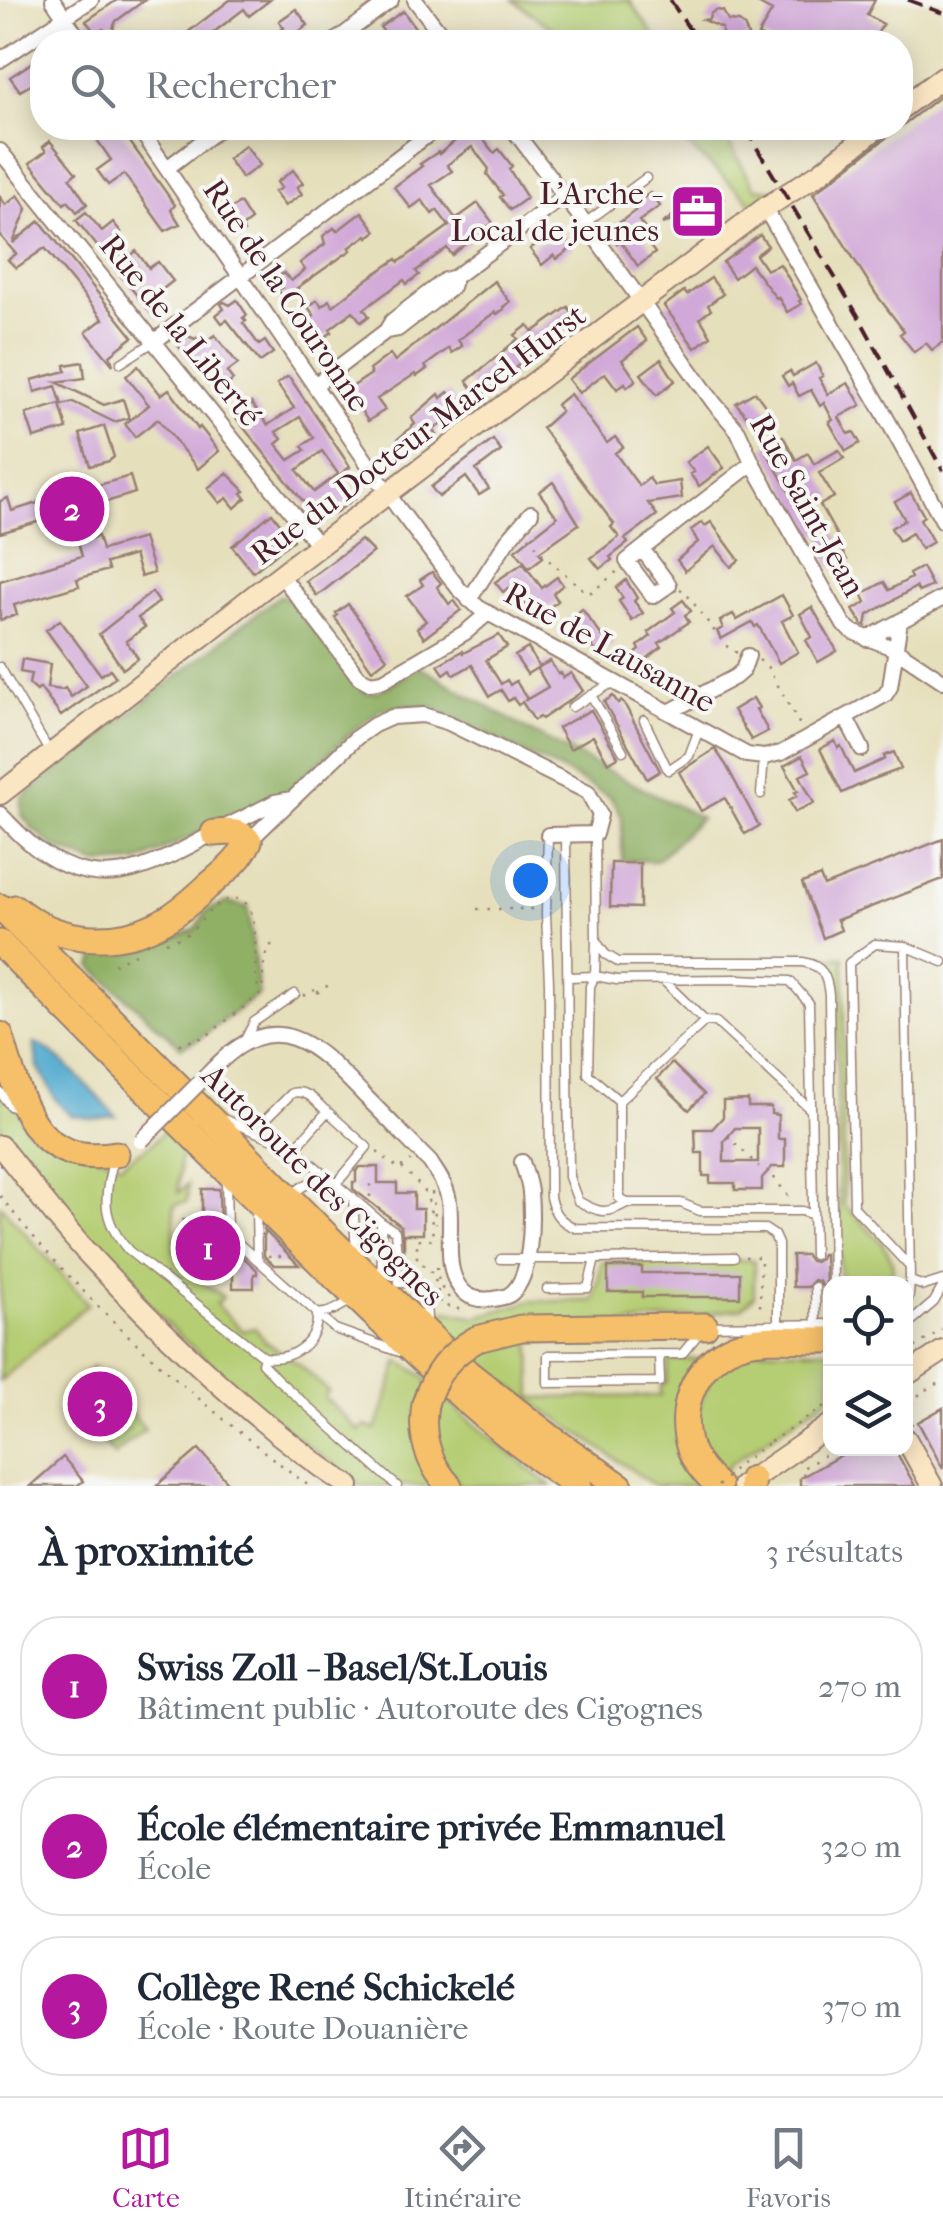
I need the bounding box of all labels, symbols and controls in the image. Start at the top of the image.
search box [30,30,913,140]
icon: search [65,58,120,113]
text: Rechercher [145,63,336,108]
street label: Rue de la Couronne [195,172,378,418]
place label: L'Arche - Local de jeunes [451,175,663,249]
office icon: L'Arche - Local de jeunes [668,181,728,241]
street label: Rue de la Liberté [92,227,269,434]
street label: Rue du Docteur Marcel Hurst [244,296,593,572]
street label: Rue Saint-Jean [742,408,873,603]
pin: 2 [40,472,104,546]
street label: Rue de Lausanne [498,574,722,721]
your location [505,855,556,906]
street label: Autoroute des Cigognes [193,1055,451,1314]
pin: 1 [176,1210,240,1286]
map controls [823,1276,913,1456]
button: locate [823,1276,913,1366]
pin: 3 [68,1366,132,1442]
button: layers [823,1366,913,1456]
text: À proximité [40,1527,254,1576]
text: 3 résultats [766,1533,903,1570]
text: Swiss Zoll - Basel/St.Louis [137,1645,548,1690]
text: 1 [69,1668,80,1705]
text: 270 m [818,1668,901,1705]
text: Bâtiment public · Autoroute des Cigognes [137,1690,703,1727]
text: École élémentaire privée Emmanuel [137,1805,725,1850]
text: 2 [66,1828,83,1865]
text: 320 m [820,1828,901,1865]
text: École [137,1850,211,1887]
text: Collège René Schickelé [137,1965,515,2010]
text: 3 [68,1988,81,2025]
text: 370 m [821,1988,901,2025]
text: École · Route Douanière [137,2010,468,2047]
tab: Carte [112,2121,180,2214]
tab: Itinéraire [404,2121,521,2214]
tab: Favoris [746,2121,831,2214]

